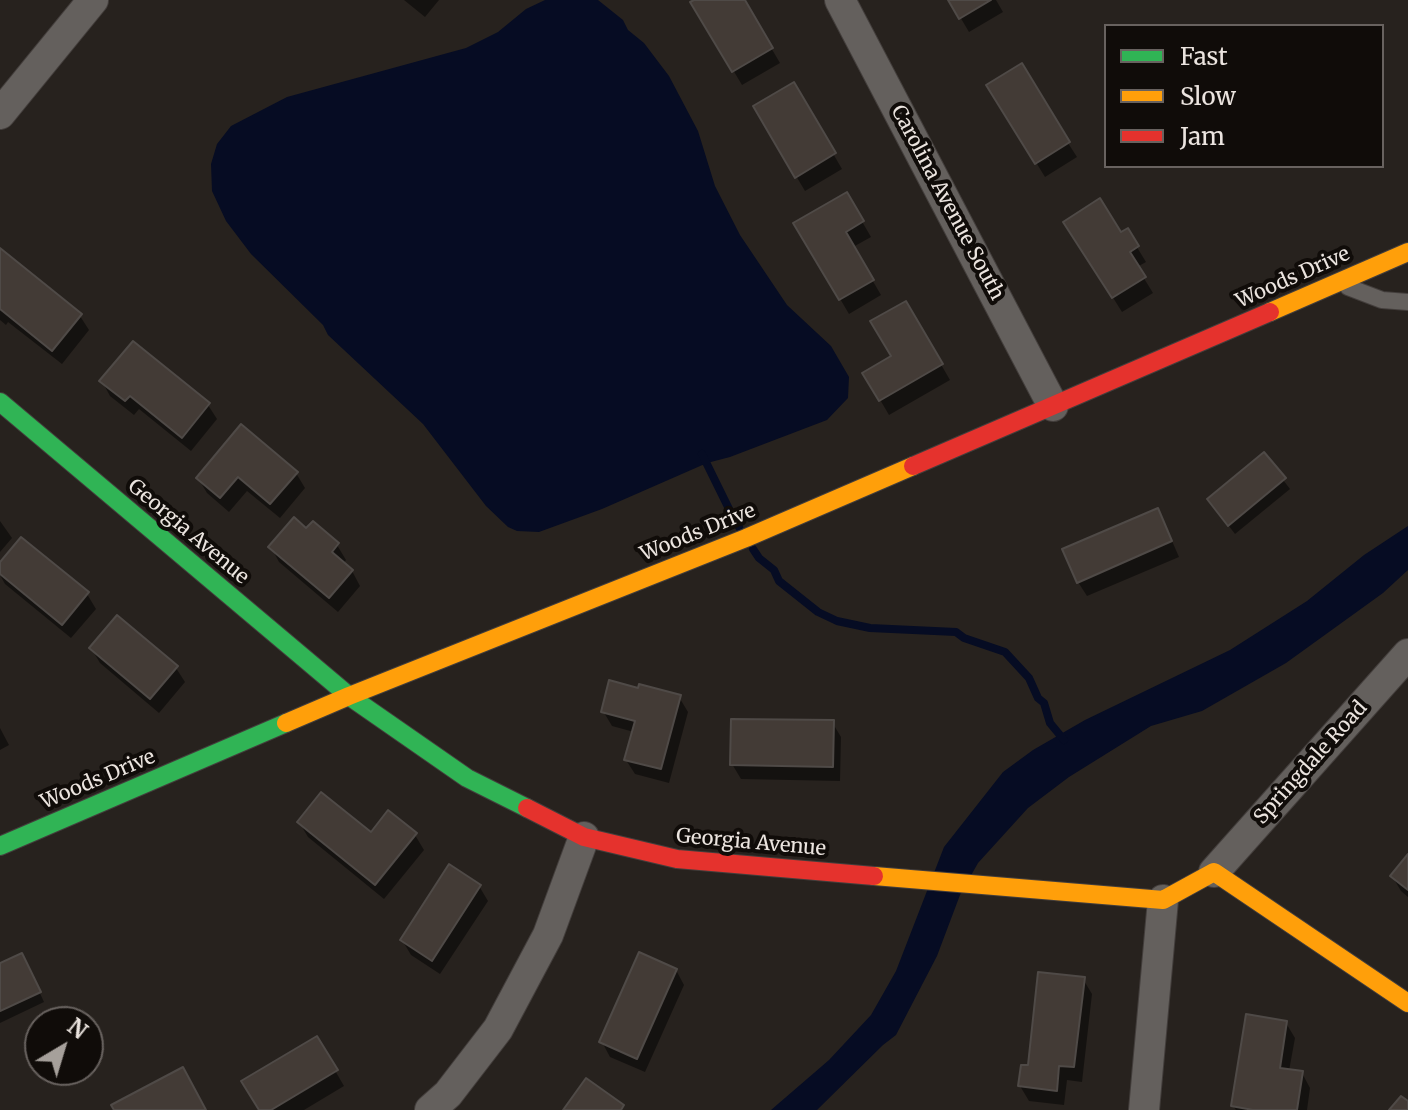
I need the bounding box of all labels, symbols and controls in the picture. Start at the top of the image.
legend [1104,24,1384,168]
text: Fast [1180,41,1228,72]
text: Slow [1180,81,1236,112]
street label: Carolina Avenue South [885,101,1009,305]
text: Jam [1180,121,1225,152]
street label: Woods Drive [1232,242,1354,314]
street label: Georgia Avenue [123,474,253,590]
street label: Woods Drive [637,499,759,567]
street label: Springdale Road [1249,697,1373,829]
street label: Woods Drive [37,745,159,815]
street label: Georgia Avenue [675,824,827,862]
north arrow [24,1006,104,1086]
text: N [62,1012,93,1045]

